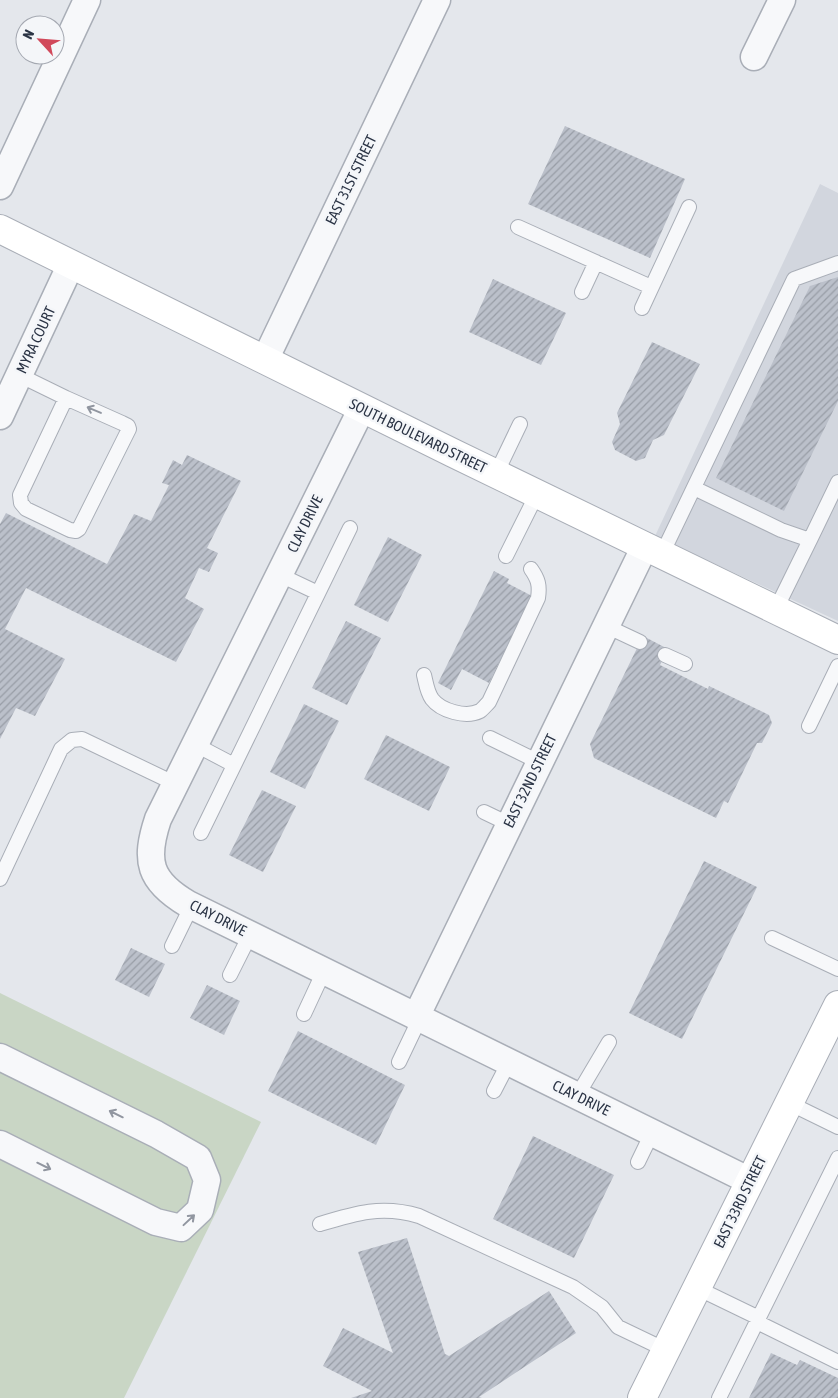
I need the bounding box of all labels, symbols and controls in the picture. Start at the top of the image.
north arrow [15,15,65,65]
text: N [19,27,37,42]
street label: EAST 31ST STREET [322,132,380,227]
street label: MYRA COURT [13,303,59,376]
street label: SOUTH BOULEVARD STREET [347,395,490,476]
one-way arrow [87,405,102,415]
street label: CLAY DRIVE [283,492,326,555]
street label: EAST 32ND STREET [500,731,560,830]
street label: CLAY DRIVE [187,896,250,939]
street label: CLAY DRIVE [550,1076,613,1119]
one-way arrow [108,1109,123,1119]
street label: EAST 33RD STREET [710,1153,769,1251]
one-way arrow [36,1162,51,1171]
one-way arrow [183,1214,196,1226]

